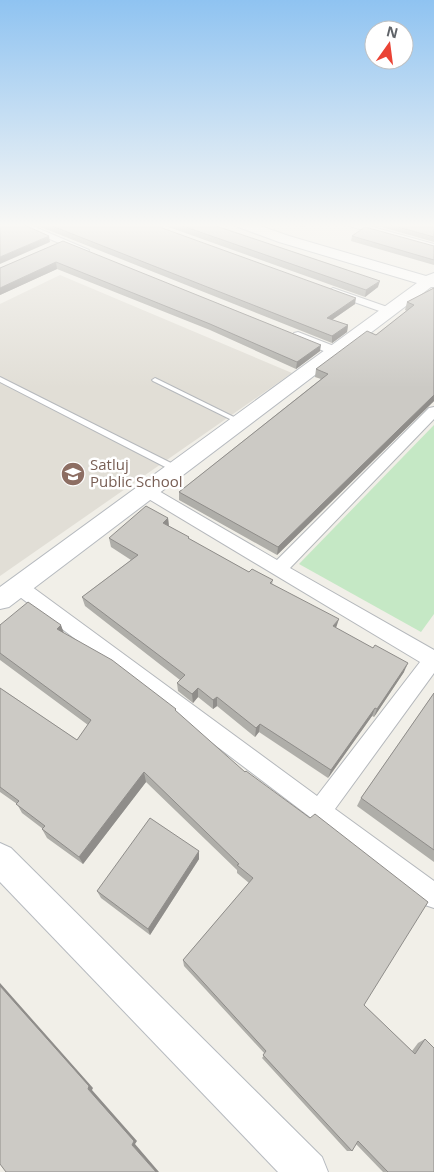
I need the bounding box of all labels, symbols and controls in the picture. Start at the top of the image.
north arrow [364,20,414,70]
text: N [384,21,400,42]
place label: Satluj Public School [90,454,183,491]
school or university icon: Satluj Public School [60,461,86,487]

